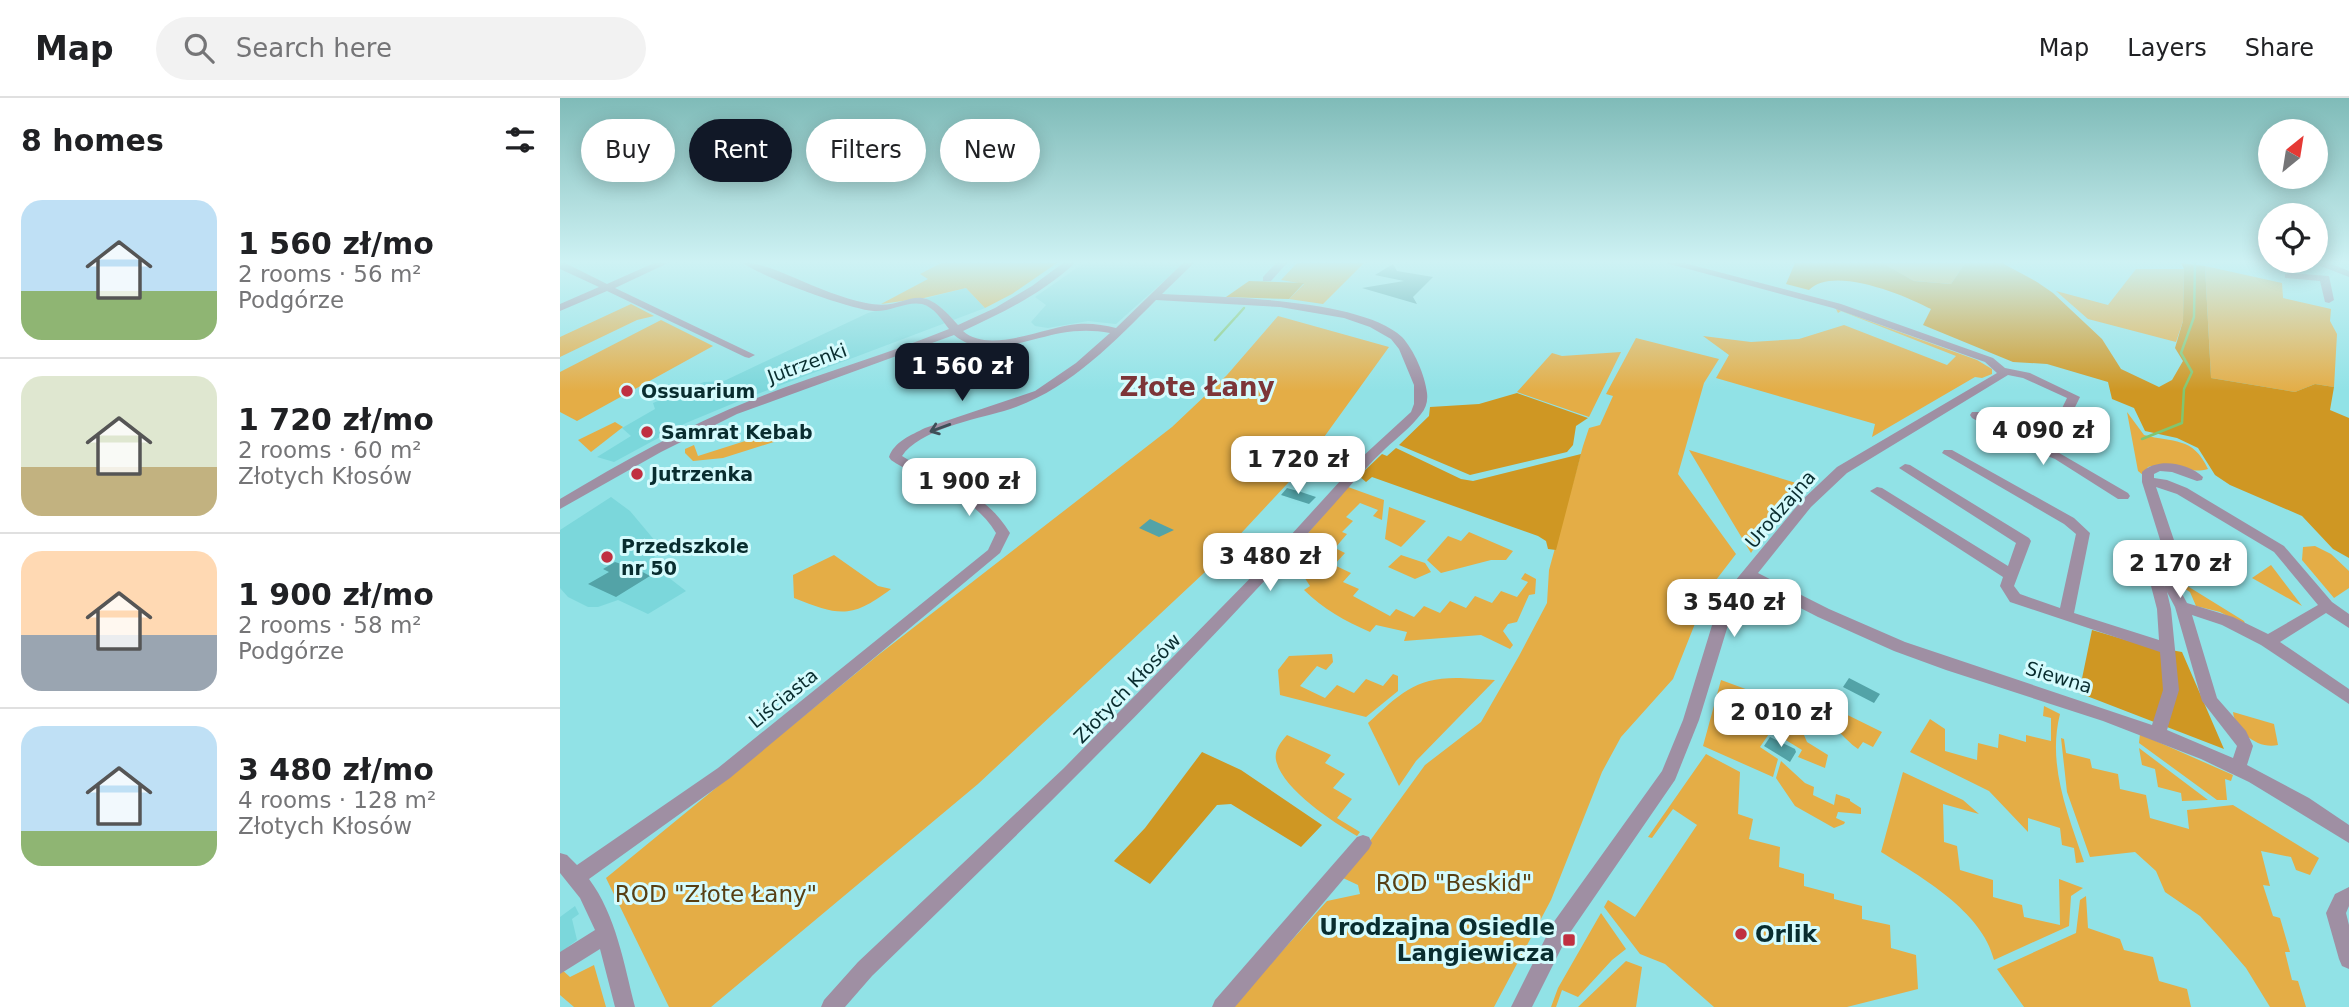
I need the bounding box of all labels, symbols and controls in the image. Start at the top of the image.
search box [156,17,646,80]
text: Map [35,29,114,68]
icon: search [180,29,218,67]
text: Search here [236,33,392,63]
text: Map [2039,34,2089,62]
text: Layers [2127,34,2207,62]
text: Share [2245,34,2314,62]
chip: Buy [581,119,675,182]
chip: Rent [689,119,792,182]
chip: Filters [806,119,926,182]
chip: New [940,119,1040,182]
north arrow [2258,119,2328,189]
map controls [2258,119,2328,273]
icon: filters [501,121,539,159]
text: 8 homes [21,123,164,158]
button: locate [2258,203,2328,273]
text: 1 560 zł/mo [238,226,434,261]
icon: home [77,228,161,312]
text: 2 rooms · 56 m² [238,261,422,287]
text: Podgórze [238,287,344,313]
street label: Jutrzenki [763,338,850,388]
pin: 1 560 zł [890,344,1034,403]
text: 1 560 zł [911,353,1013,379]
district label: Złote Łany [1119,372,1275,402]
place label: Ossuarium [641,380,755,402]
marker: Ossuarium [619,383,635,399]
text: 1 720 zł/mo [238,402,434,437]
icon: home [77,404,161,488]
pin: 4 090 zł [1971,408,2115,467]
text: 4 090 zł [1992,417,2094,443]
place label: Samrat Kebab [661,421,813,443]
one-way arrow [930,423,952,435]
marker: Samrat Kebab [639,424,655,440]
pin: 1 720 zł [1226,436,1370,496]
text: 2 rooms · 60 m² [238,437,422,463]
text: 1 720 zł [1247,446,1349,472]
pin: 1 900 zł [897,458,1041,518]
text: Złotych Kłosów [238,463,412,489]
place label: Jutrzenka [649,463,753,485]
marker: Jutrzenka [629,466,645,482]
street label: Urodzajna [1740,466,1820,552]
text: 1 900 zł [918,468,1020,494]
pin: 3 480 zł [1198,533,1342,593]
place label: Przedszkole nr 50 [621,535,749,579]
pin: 2 170 zł [2108,540,2252,600]
text: 3 480 zł [1219,543,1321,569]
marker: Przedszkole nr 50 [599,549,615,565]
text: 2 170 zł [2129,550,2231,576]
text: 1 900 zł/mo [238,577,434,612]
icon: home [77,579,161,663]
pin: 3 540 zł [1662,580,1806,639]
text: 3 540 zł [1683,589,1785,615]
text: 2 rooms · 58 m² [238,612,422,638]
street label: Złotych Kłosów [1069,629,1185,747]
text: Podgórze [238,638,344,664]
street label: Siewna [2023,657,2095,697]
street label: Liściasta [744,664,822,732]
pin: 2 010 zł [1709,690,1853,749]
text: 2 010 zł [1730,699,1832,725]
text: 3 480 zł/mo [238,752,434,787]
icon: home [77,754,161,838]
text: 4 rooms · 128 m² [238,787,436,813]
text: Złotych Kłosów [238,813,412,839]
park label: ROD "Beskid" [1376,870,1532,896]
park label: ROD "Złote Łany" [615,881,817,907]
place label: Urodzajna Osiedle Langiewicza [1319,914,1555,966]
place label: Orlik [1755,921,1818,947]
marker: Orlik [1733,926,1749,942]
marker: Urodzajna Osiedle Langiewicza [1561,932,1577,948]

